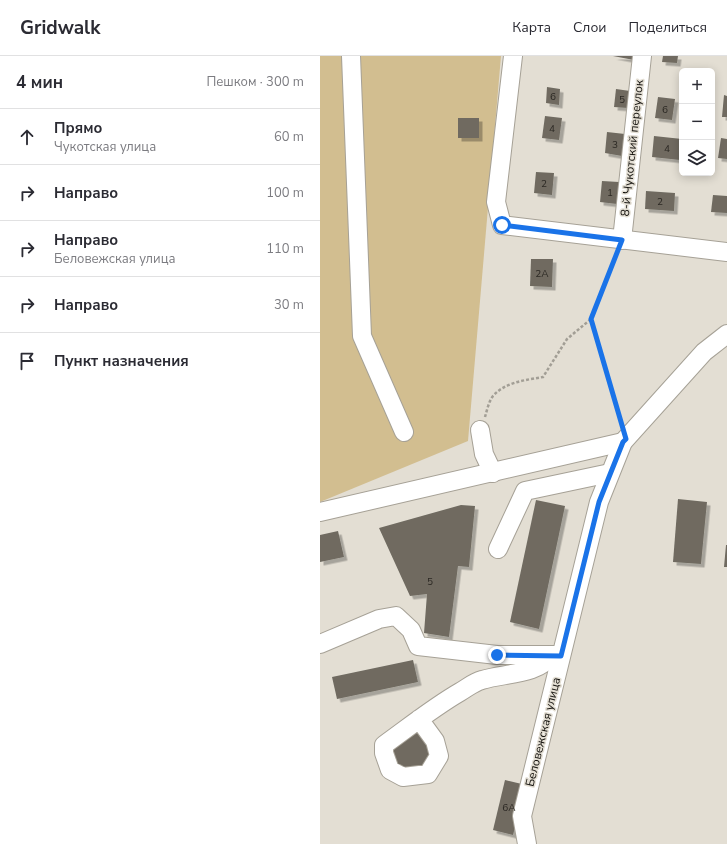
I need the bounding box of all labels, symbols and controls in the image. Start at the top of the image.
text: Gridwalk [20,15,100,41]
text: Карта [512,18,551,37]
text: Слои [573,18,607,37]
text: Поделиться [629,18,707,37]
map controls [679,68,715,176]
button: + [679,68,715,104]
text: 4 мин [16,71,63,94]
text: Пешком · 300 m [206,73,304,91]
street label: 8-й Чукотский переулок [617,78,647,217]
house number: 6 [550,90,556,104]
house number: 5 [619,93,625,107]
house number: 6 [662,103,668,117]
button: − [679,104,715,140]
text: Прямо [54,118,102,138]
house number: 4 [549,122,555,136]
icon: ahead [16,126,38,148]
text: 60 m [274,128,304,146]
text: Чукотская улица [54,138,156,156]
house number: 3 [612,138,618,152]
button: layers [679,140,715,176]
house number: 4 [664,142,670,156]
house number: 2 [541,177,547,191]
icon: right [16,182,38,204]
text: Направо [54,183,118,203]
text: 100 m [266,184,304,202]
house number: 1 [607,186,613,200]
house number: 2 [657,195,663,209]
route start [493,216,511,234]
text: Направо [54,230,118,250]
icon: right [16,238,38,260]
text: 110 m [266,240,304,258]
text: Беловежская улица [54,250,175,268]
house number: 2А [535,267,549,281]
icon: right [16,294,38,316]
text: Направо [54,295,118,315]
text: 30 m [274,296,304,314]
icon: arrive [16,350,38,372]
text: Пункт назначения [54,351,189,371]
house number: 5 [427,575,433,589]
route end [488,646,506,664]
street label: Беловежская улица [522,676,564,788]
house number: 6А [502,801,516,815]

